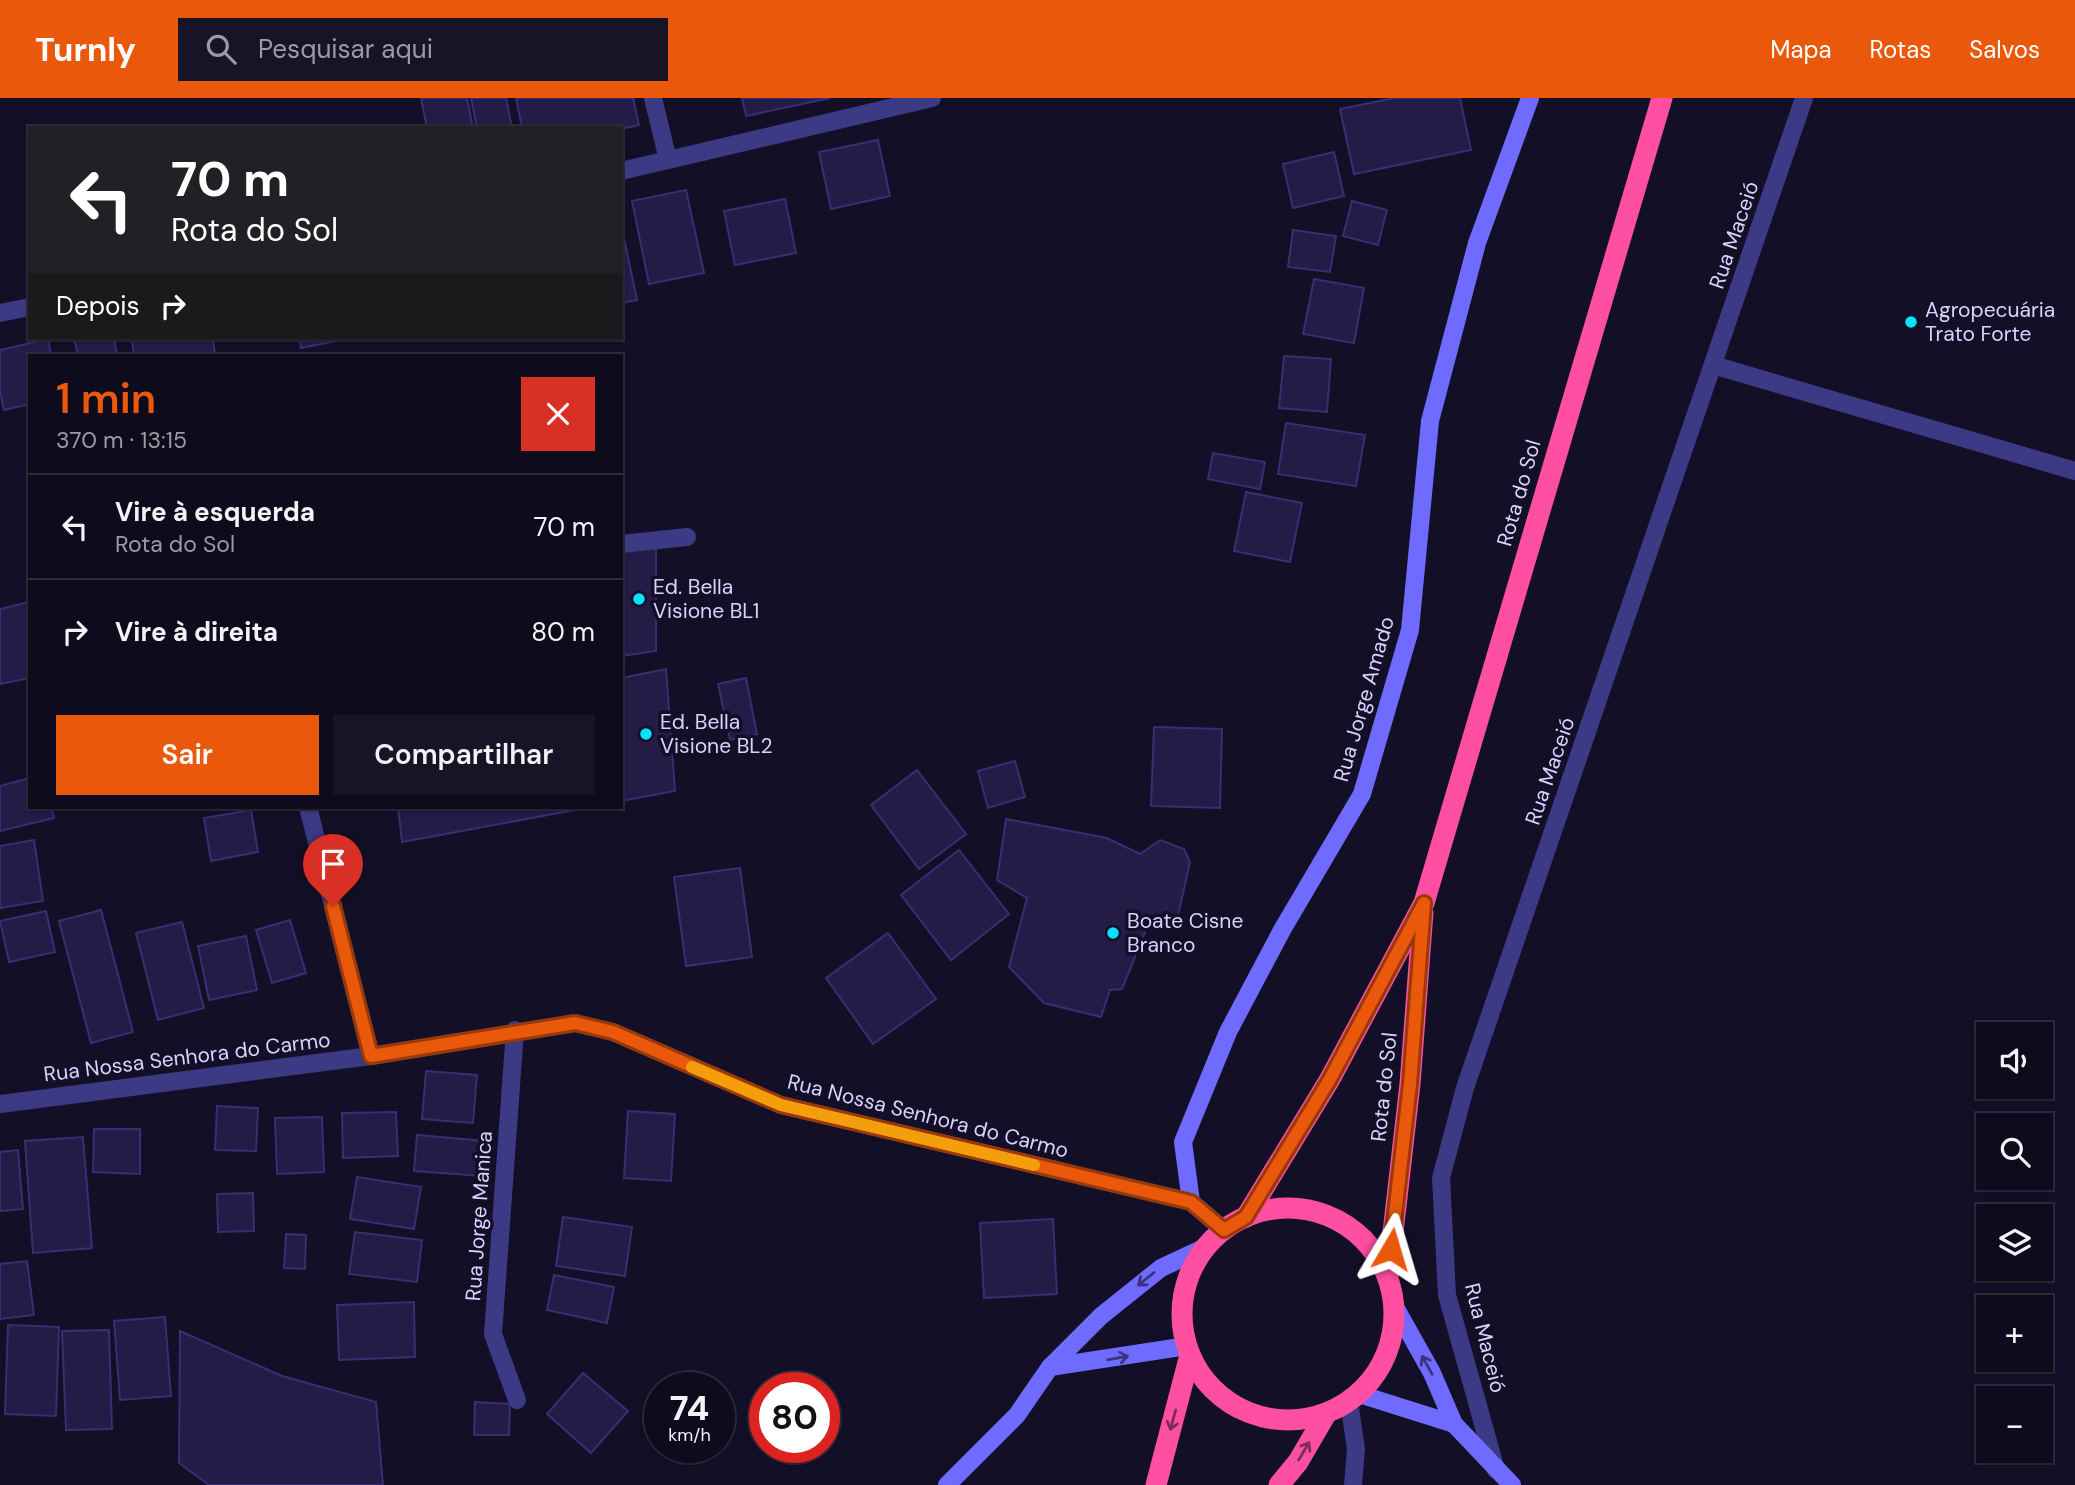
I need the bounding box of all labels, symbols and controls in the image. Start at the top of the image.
search box [178,18,668,81]
text: Turnly [35,28,136,71]
icon: search [202,30,240,68]
text: Pesquisar aqui [258,32,433,66]
text: Mapa [1770,34,1832,65]
text: Rotas [1870,34,1931,65]
text: Salvos [1969,34,2040,65]
text: 70 m [171,147,289,211]
icon: left [56,154,147,245]
street label: Rua Maceió [1703,177,1765,293]
text: Rota do Sol [171,209,338,251]
icon: right [154,287,192,325]
text: Depois [56,289,140,323]
place label: Agropecuária Trato Forte [1925,296,2055,348]
marker: Agropecuária Trato Forte [1903,314,1919,330]
text: 1 min [56,371,156,426]
button: close [521,377,595,451]
text: 370 m · 13:15 [56,425,187,455]
street label: Rota do Sol [1490,436,1548,550]
text: Vire à esquerda [115,495,315,529]
icon: left [56,508,94,546]
text: 70 m [534,510,595,544]
text: Rota do Sol [115,529,235,559]
place label: Ed. Bella Visione BL1 [653,573,759,625]
marker: Ed. Bella Visione BL1 [631,591,647,607]
icon: right [56,613,94,651]
street label: Rua Jorge Amado [1327,613,1401,785]
text: Vire à direita [115,615,278,649]
text: 80 m [531,615,595,649]
place label: Ed. Bella Visione BL2 [660,708,773,760]
street label: Rua Maceió [1519,713,1581,829]
button: Sair [56,715,319,795]
button: Compartilhar [333,715,595,795]
marker: Ed. Bella Visione BL2 [638,726,654,742]
pin [303,834,363,906]
icon: arrive [314,845,352,883]
place label: Boate Cisne Branco [1127,907,1243,959]
marker: Boate Cisne Branco [1105,925,1121,941]
map controls [1976,1022,2053,1463]
button: sound [1976,1022,2053,1099]
street label: Rua Nossa Senhora do Carmo [42,1026,332,1088]
street label: Rota do Sol [1364,1031,1404,1143]
street label: Rua Nossa Senhora do Carmo [785,1067,1071,1165]
button: search [1976,1113,2053,1190]
street label: Rua Jorge Manica [459,1130,499,1302]
button: layers [1976,1204,2053,1281]
position arrow [1354,1212,1428,1286]
one-way arrow [1138,1272,1156,1287]
street label: Rua Maceió [1458,1280,1512,1396]
button: + [1976,1295,2053,1372]
one-way arrow [1106,1351,1129,1364]
one-way arrow [1420,1355,1434,1375]
speed limit sign: 80 [749,1372,840,1463]
text: 74 [670,1385,709,1431]
button: − [1976,1386,2053,1463]
one-way arrow [1166,1408,1179,1431]
text: km/h [668,1423,711,1447]
one-way arrow [1298,1441,1312,1461]

